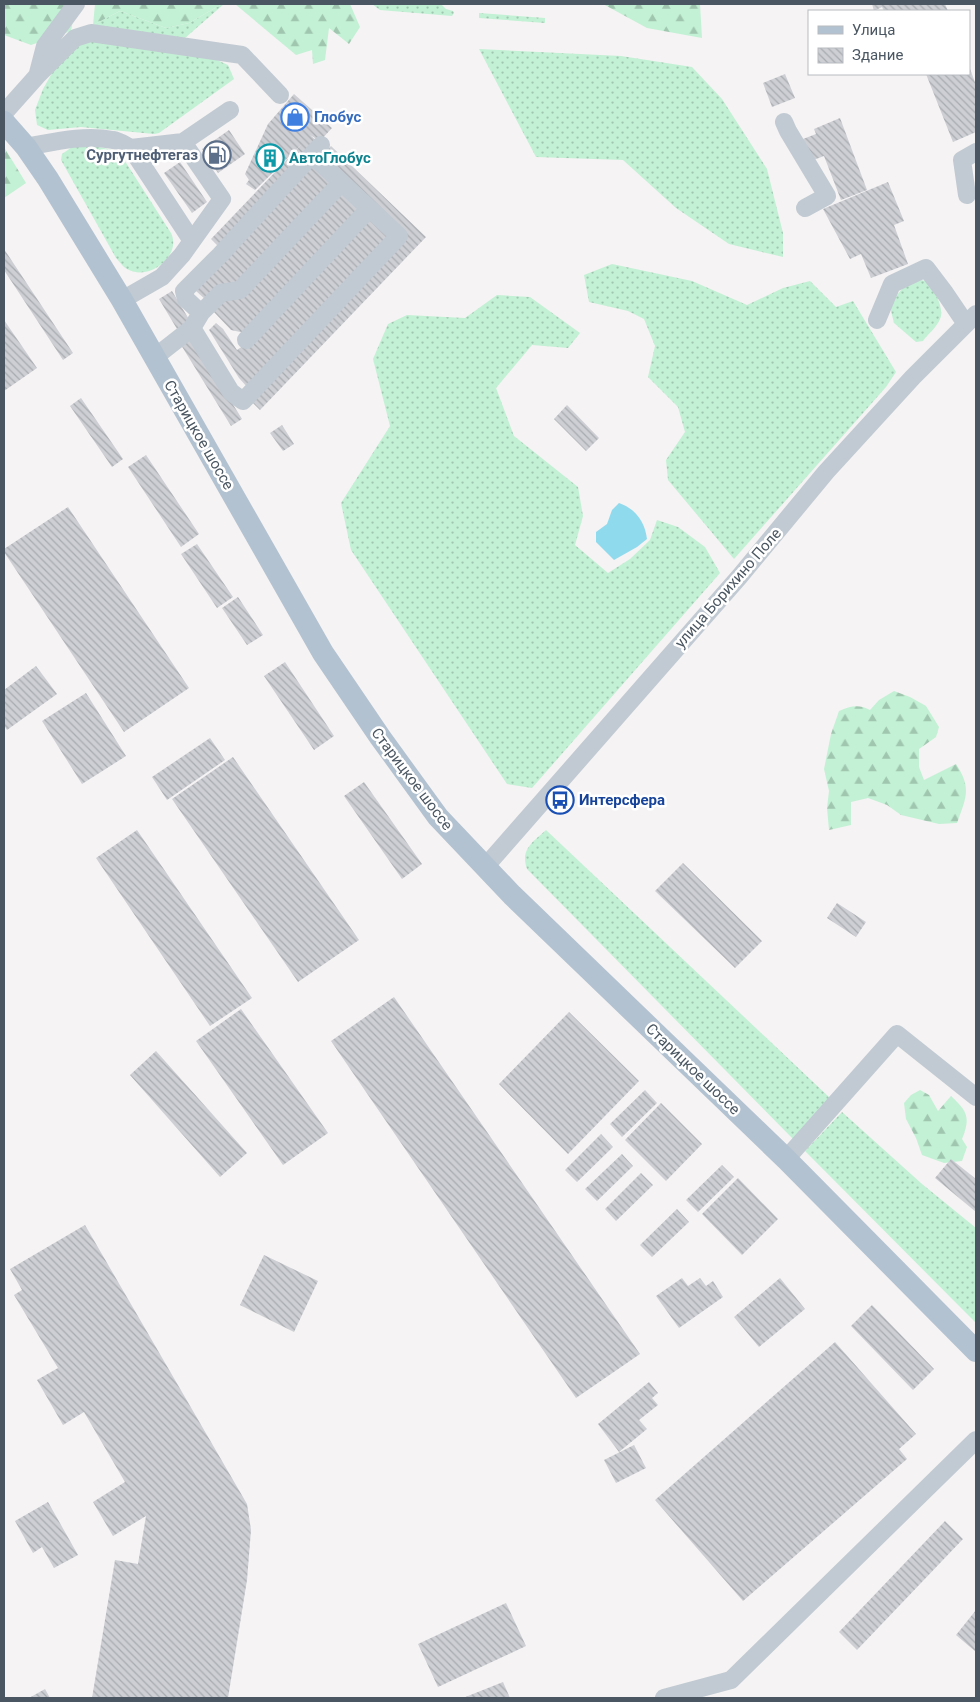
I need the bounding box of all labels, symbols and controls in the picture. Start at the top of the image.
legend [808,10,970,75]
text: Улица [852,21,895,39]
text: Здание [852,46,903,64]
shop icon: Глобус [280,102,310,132]
place label: Глобус [314,108,362,126]
fuel station icon: Сургутнефтегаз [202,140,232,170]
building icon: АвтоГлобус [255,143,285,173]
place label: Сургутнефтегаз [86,146,198,164]
place label: АвтоГлобус [289,149,371,167]
street label: Старицкое шоссе [160,377,238,493]
street label: улица Борихино Поле [671,524,785,652]
street label: Старицкое шоссе [368,724,456,834]
bus stop icon: Интерсфера [545,785,575,815]
place label: Интерсфера [579,791,665,809]
street label: Старицкое шоссе [642,1020,744,1118]

